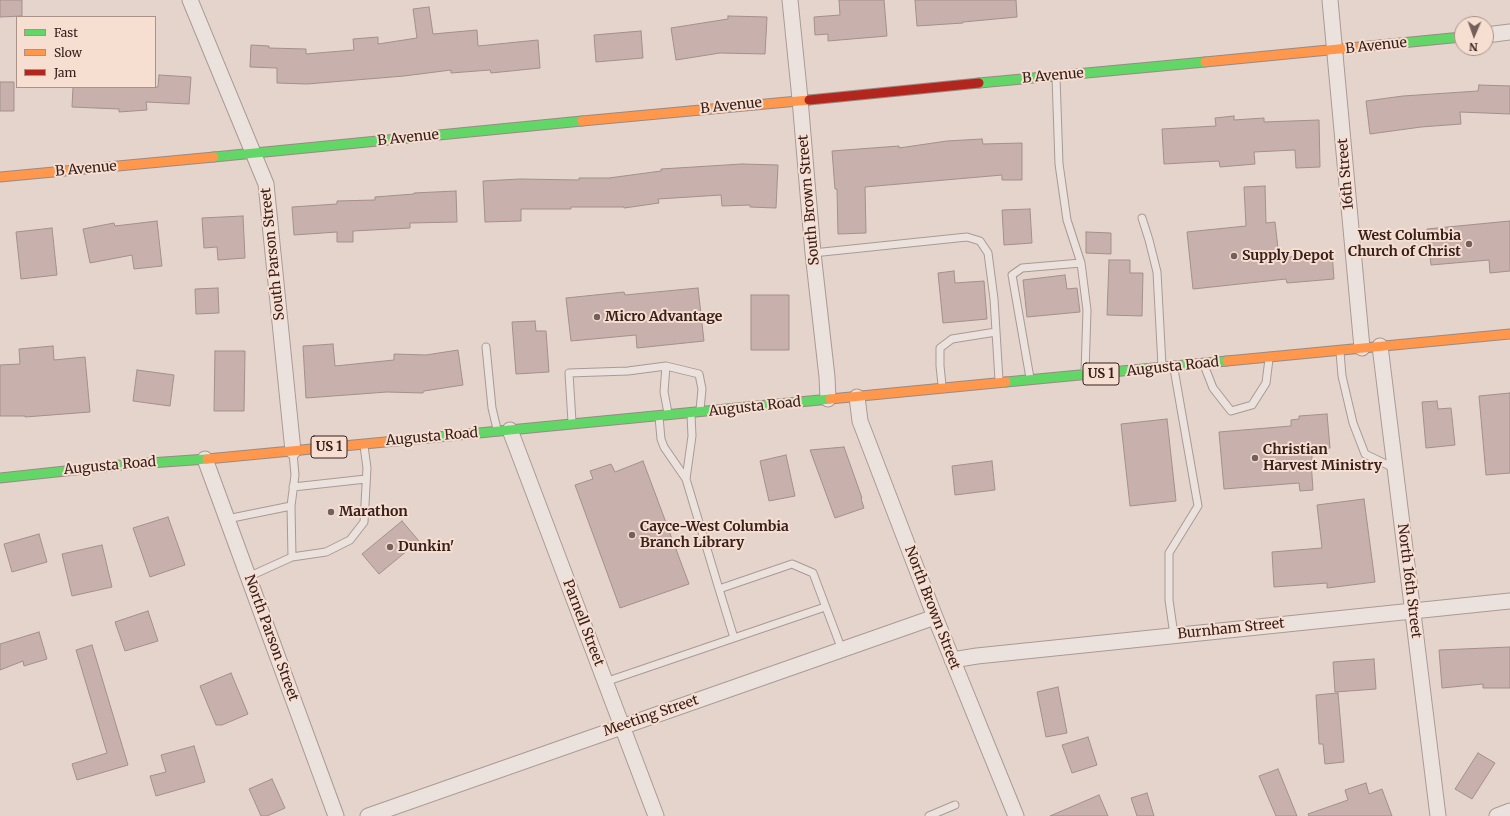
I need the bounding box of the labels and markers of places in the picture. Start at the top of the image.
place label: West Columbia Church of Christ [1348,228,1461,260]
marker: West Columbia Church of Christ [1464,239,1474,249]
place label: Supply Depot [1242,248,1334,264]
marker: Supply Depot [1229,251,1239,261]
place label: Micro Advantage [605,309,722,325]
marker: Micro Advantage [592,312,602,322]
place label: Christian Harvest Ministry [1263,442,1382,474]
marker: Christian Harvest Ministry [1250,453,1260,463]
place label: Marathon [339,504,408,520]
marker: Marathon [326,507,336,517]
place label: Cayce-West Columbia Branch Library [640,519,789,552]
marker: Cayce-West Columbia Branch Library [627,530,637,540]
place label: Dunkin' [398,539,454,555]
marker: Dunkin' [385,542,395,552]

